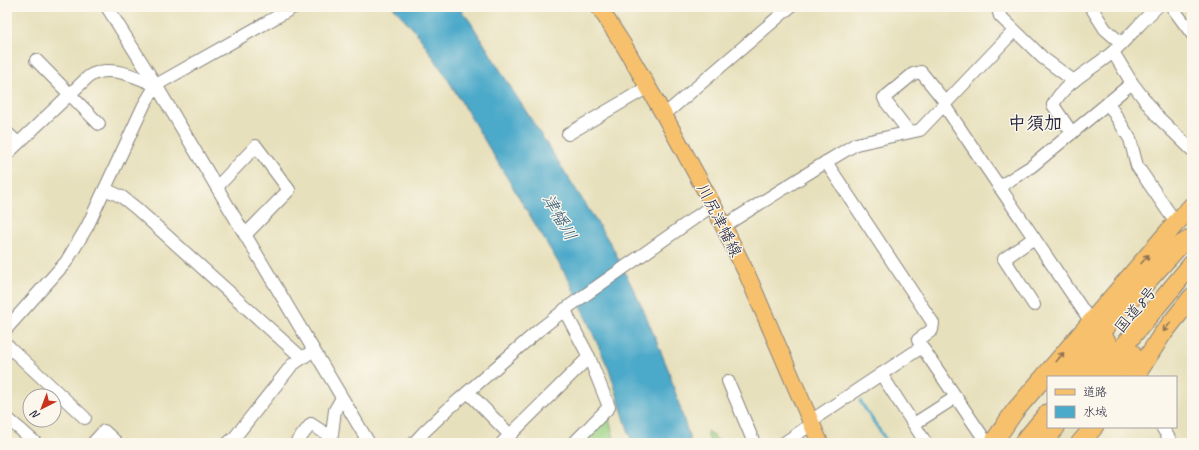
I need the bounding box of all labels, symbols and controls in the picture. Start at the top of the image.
district label: 中須加 [1008,112,1062,134]
street label: 川尻津幡線 [692,180,746,261]
water label: 津幡川 [538,190,581,245]
one-way arrow [1141,253,1150,264]
street label: 国道8号 [1110,282,1161,337]
one-way arrow [1163,322,1172,333]
one-way arrow [1056,352,1065,363]
legend [1047,376,1177,428]
text: 道路 [1083,384,1107,400]
north arrow [22,388,62,428]
text: 水域 [1083,404,1107,420]
text: N [26,406,43,423]

